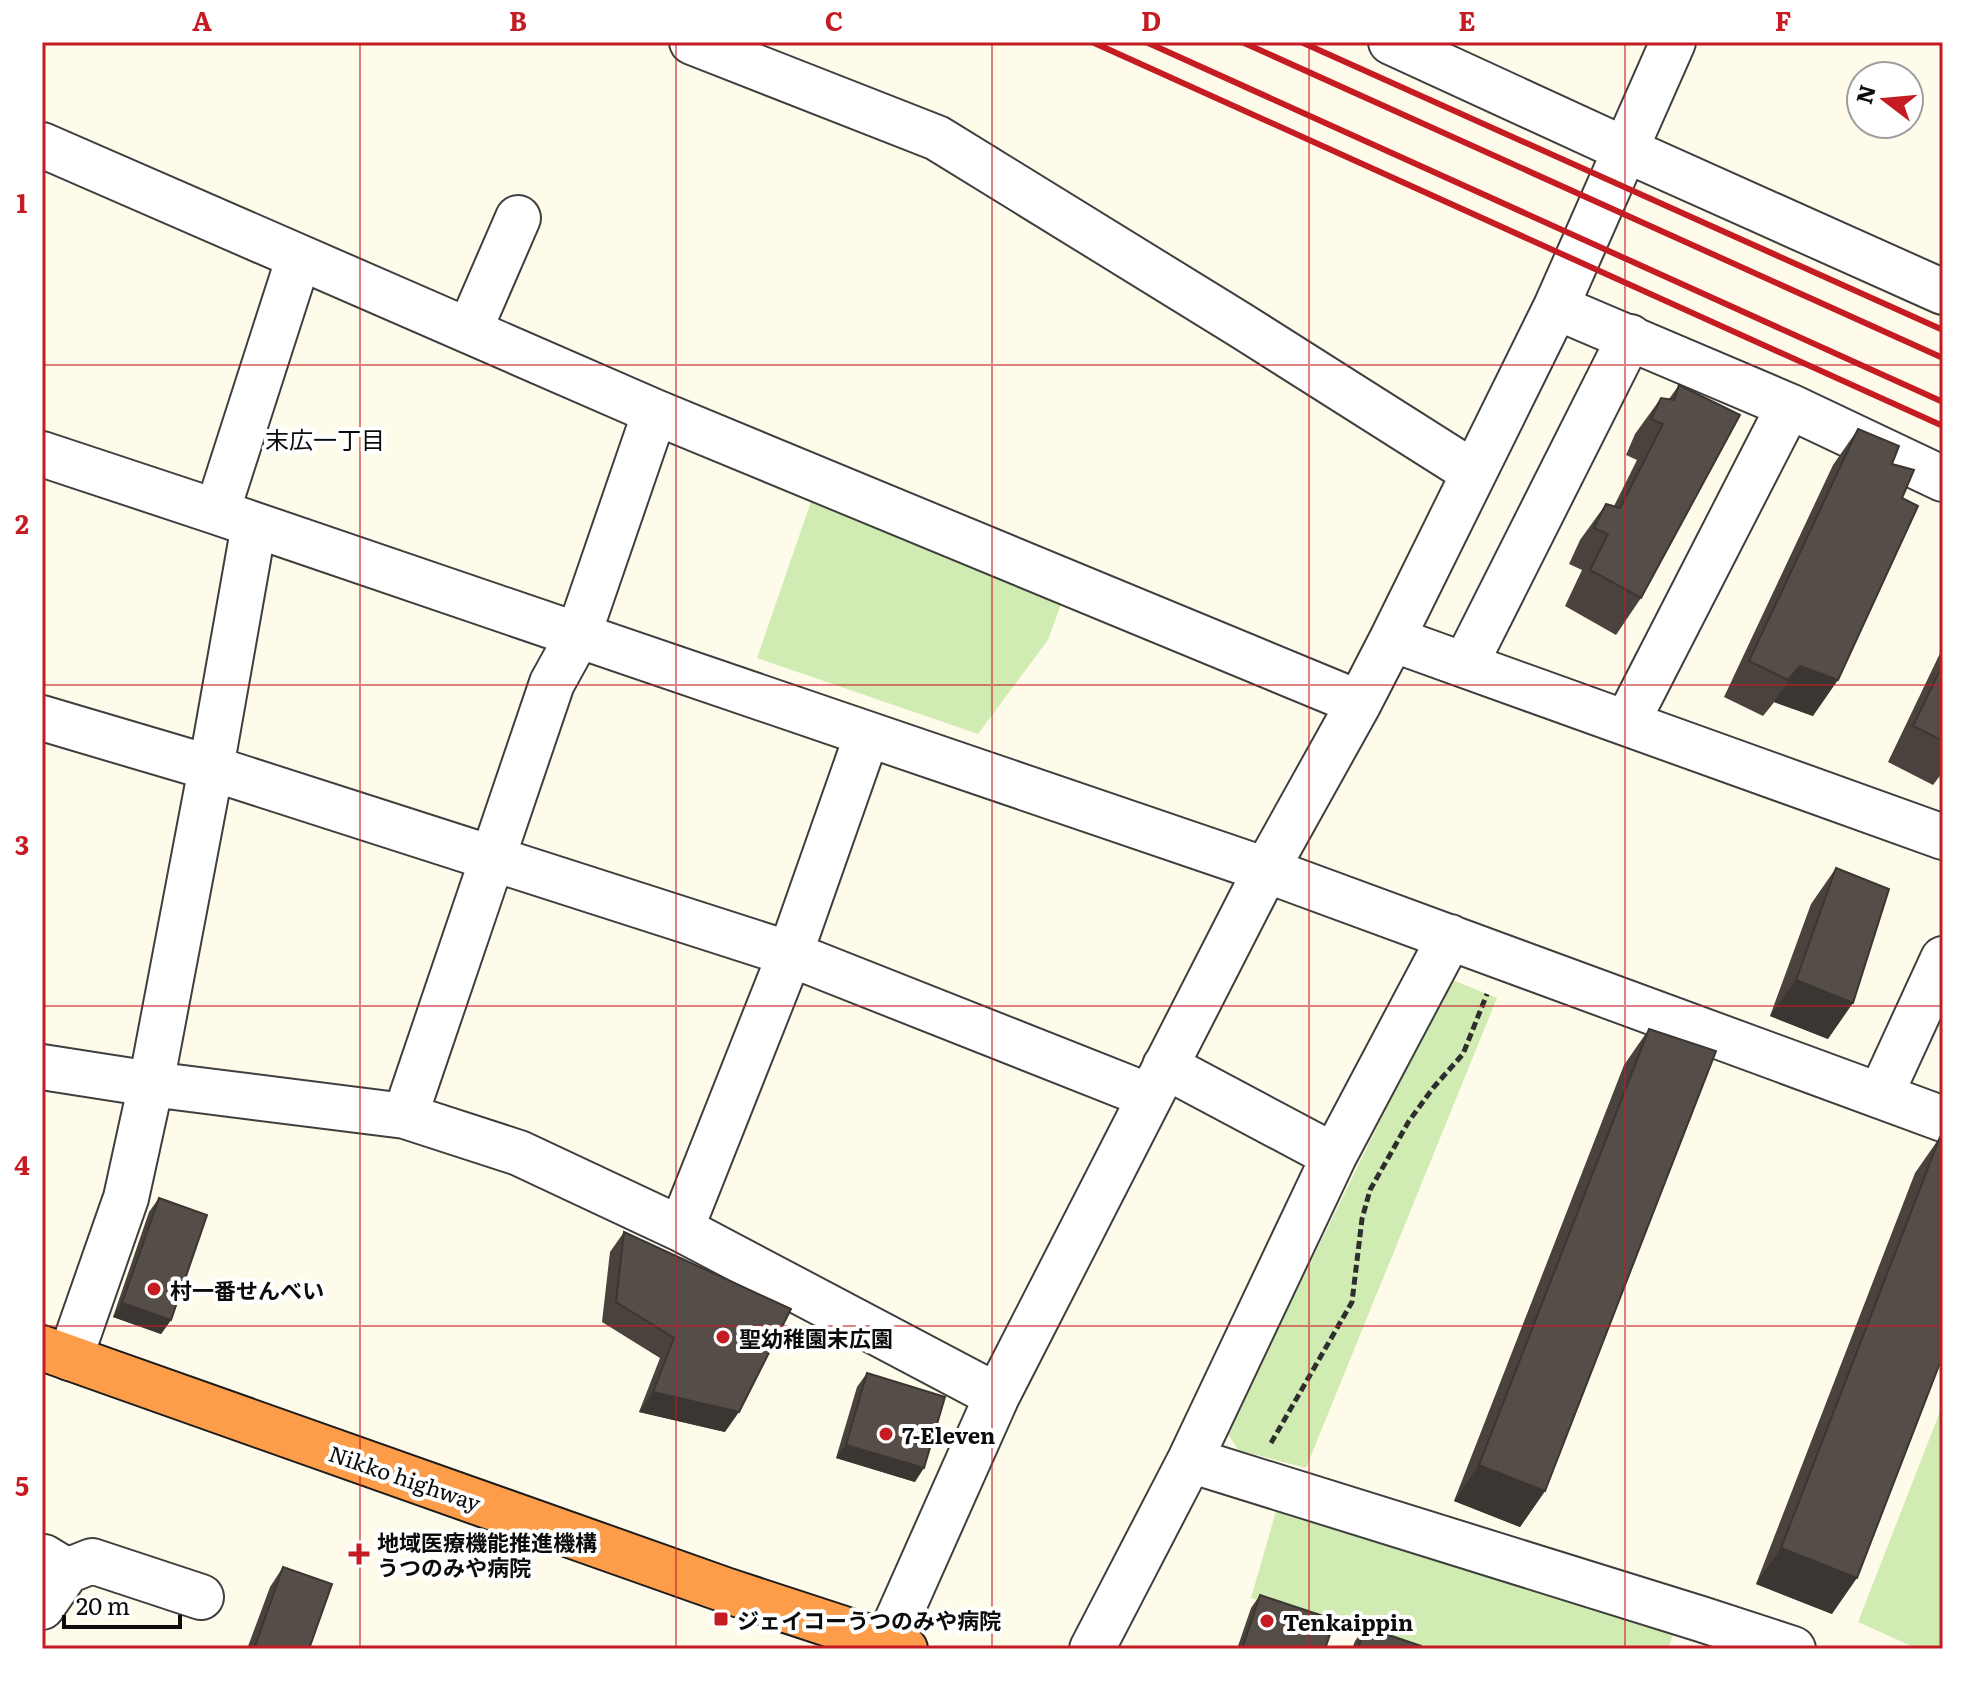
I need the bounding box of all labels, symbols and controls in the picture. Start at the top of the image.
text: A [192,0,212,39]
text: B [509,0,527,39]
text: C [825,0,843,39]
text: D [1141,0,1161,39]
text: E [1458,0,1476,39]
text: F [1775,0,1791,39]
north arrow [1845,60,1925,140]
text: N [1846,81,1883,107]
text: 1 [17,182,28,221]
district label: 末広一丁目 [265,421,385,456]
text: 2 [15,503,29,542]
text: 3 [15,824,29,863]
text: 4 [14,1144,30,1183]
place label: 村一番せんべい [170,1273,324,1306]
marker: 村一番せんべい [145,1280,163,1298]
place label: 聖幼稚園末広園 [739,1321,893,1354]
marker: 聖幼稚園末広園 [714,1328,732,1346]
place label: 7-Eleven [902,1418,995,1451]
marker: 7-Eleven [877,1425,895,1443]
street label: Nikko highway [325,1436,486,1519]
text: 5 [15,1465,29,1504]
place label: 地域医療機能推進機構 うつのみや病院 [377,1525,597,1583]
marker: 地域医療機能推進機構 うつのみや病院 [348,1543,370,1565]
scale bar [64,1579,180,1629]
text: 20 m [76,1587,130,1622]
place label: ジェイコーうつのみや病院 [737,1603,1001,1636]
place label: Tenkaippin [1283,1605,1413,1638]
marker: ジェイコーうつのみや病院 [712,1610,730,1628]
marker: Tenkaippin [1258,1612,1276,1630]

